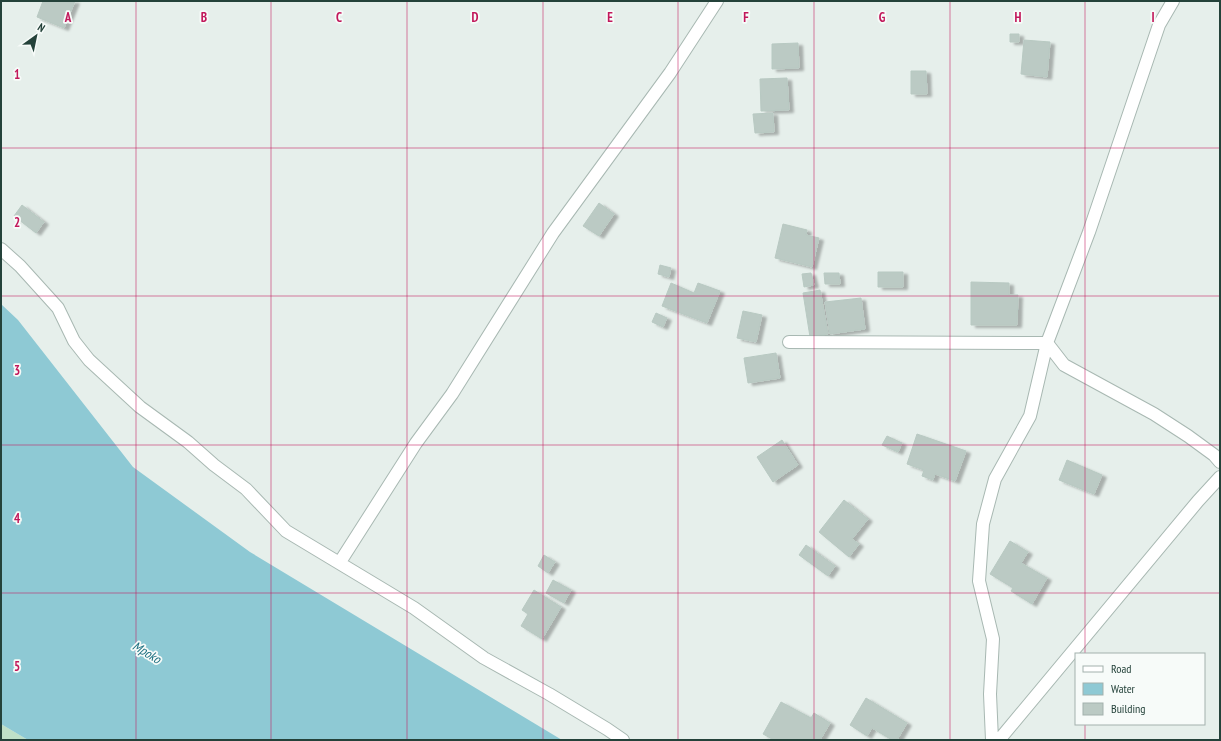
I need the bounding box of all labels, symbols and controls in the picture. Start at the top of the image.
text: A [64,9,72,26]
text: B [201,9,207,26]
text: C [336,9,342,26]
text: D [472,9,479,26]
text: E [607,9,613,26]
text: F [743,9,749,26]
text: G [879,9,886,26]
text: H [1015,9,1022,26]
text: I [1151,9,1155,26]
north arrow [16,16,56,56]
text: N [35,20,48,35]
text: 1 [14,66,20,83]
text: 2 [14,214,20,231]
text: 3 [14,362,20,379]
text: 4 [14,510,21,527]
water label: Mpoko [129,637,165,668]
legend [1075,653,1205,725]
text: 5 [14,658,20,675]
text: Road [1111,661,1131,676]
text: Water [1111,681,1136,696]
text: Building [1111,701,1146,716]

